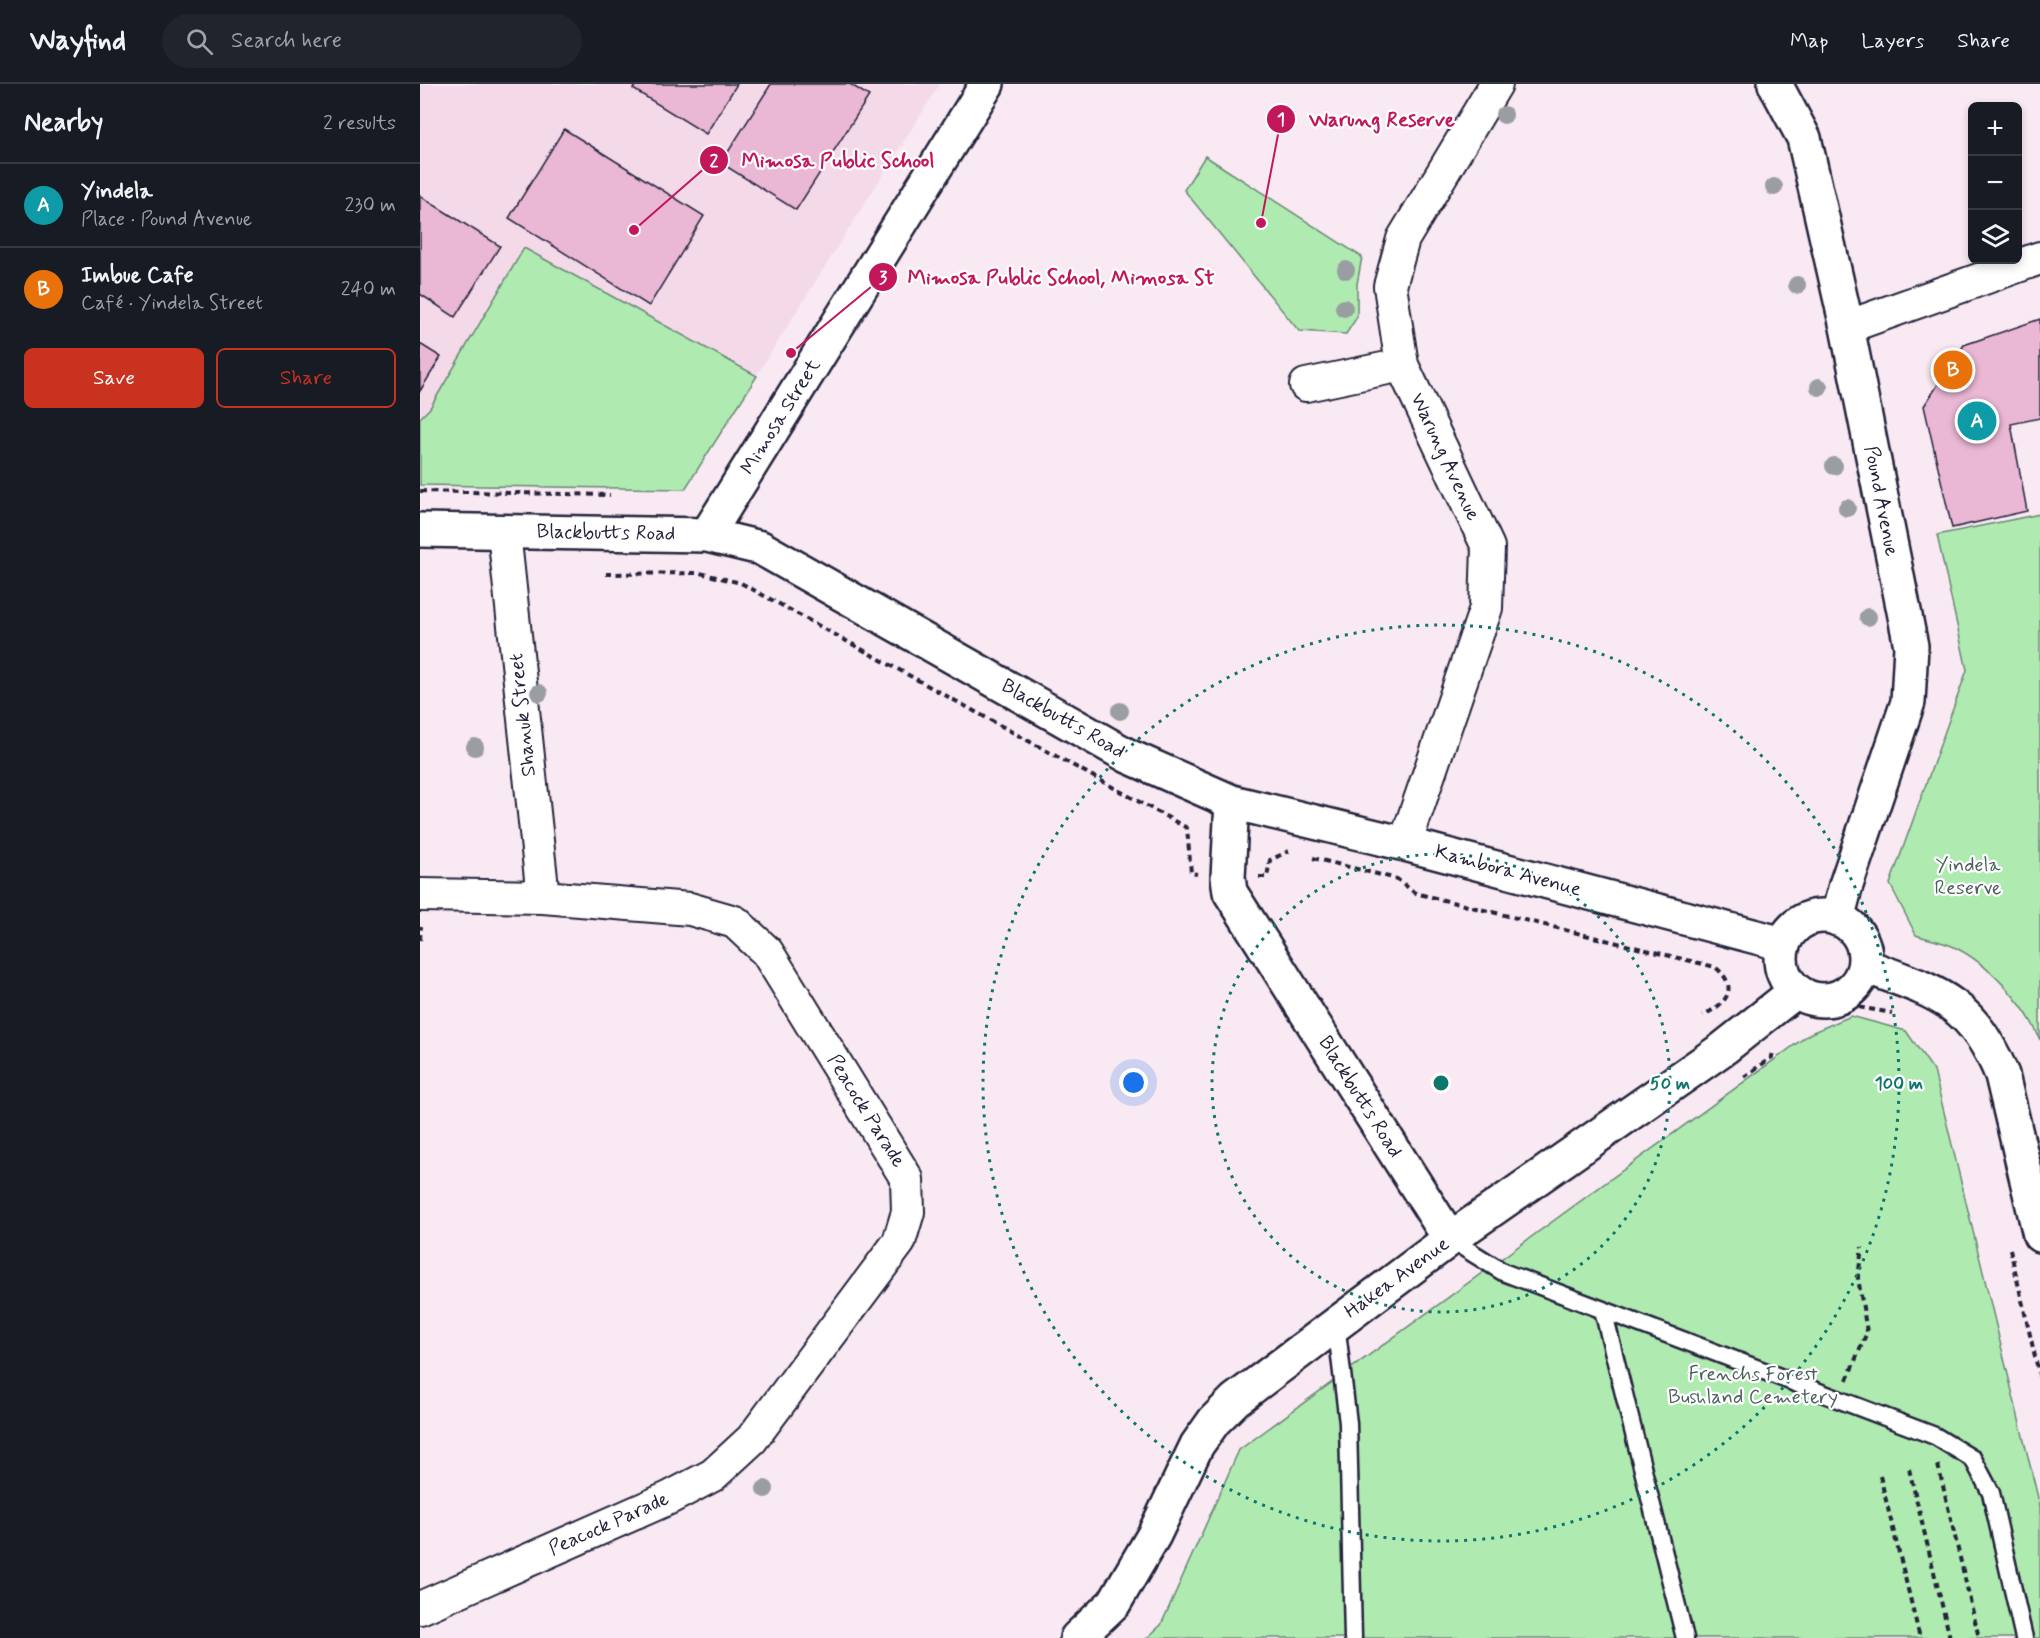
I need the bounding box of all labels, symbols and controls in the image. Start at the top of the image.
search box [162,14,582,68]
text: Wayfind [30,23,126,60]
icon: search [183,25,216,58]
text: Search here [231,27,342,55]
text: Map [1790,27,1828,55]
text: Layers [1861,27,1924,55]
text: Share [1957,27,2010,55]
callout: Warung Reserve [1266,99,1468,138]
map controls [1968,102,2022,264]
button: + [1968,102,2022,156]
text: Nearby [24,106,103,140]
text: Warung Reserve [1308,106,1455,134]
text: 1 [1277,108,1285,132]
text: 2 results [323,110,396,137]
callout: Mimosa Public School [699,140,947,179]
text: Mimosa Public School [741,147,935,175]
text: 2 [710,149,719,173]
button: − [1968,156,2022,210]
text: Yindela [81,178,153,206]
text: A [37,192,50,219]
text: 230 m [344,192,396,219]
text: Place · Pound Avenue [81,206,252,233]
button: layers [1968,210,2022,264]
callout: Mimosa Public School, Mimosa St [868,257,1224,296]
text: Imbue Cafe [81,262,194,290]
text: Mimosa Public School, Mimosa St [907,264,1215,292]
text: 3 [879,266,888,290]
text: B [37,276,50,303]
text: 240 m [341,276,396,303]
text: Café · Yindela Street [81,290,263,317]
button: Save [24,348,204,408]
button: Share [216,348,396,408]
pin: B [1934,348,1972,392]
street label: Mimosa Street [735,354,828,480]
street label: Warung Avenue [1404,389,1486,525]
pin: A [1958,398,1996,444]
street label: Pound Avenue [1857,444,1905,558]
street label: Blackbutts Road [536,518,676,548]
street label: Shanuk Street [503,652,543,778]
street label: Blackbutts Road [996,673,1130,765]
street label: Kambora Avenue [1432,839,1584,904]
park label: Yindela Reserve [1934,852,2002,902]
street label: Blackbutts Road [1312,1031,1408,1163]
street label: Peacock Parade [820,1049,912,1173]
your location [1119,1068,1148,1097]
text: 50 m [1650,1072,1690,1096]
text: 100 m [1875,1072,1923,1096]
centre of rings [1431,1073,1451,1093]
street label: Hakea Avenue [1339,1231,1455,1325]
park label: Frenchs Forest Bushland Cemetery [1668,1361,1838,1411]
street label: Peacock Parade [545,1485,673,1563]

